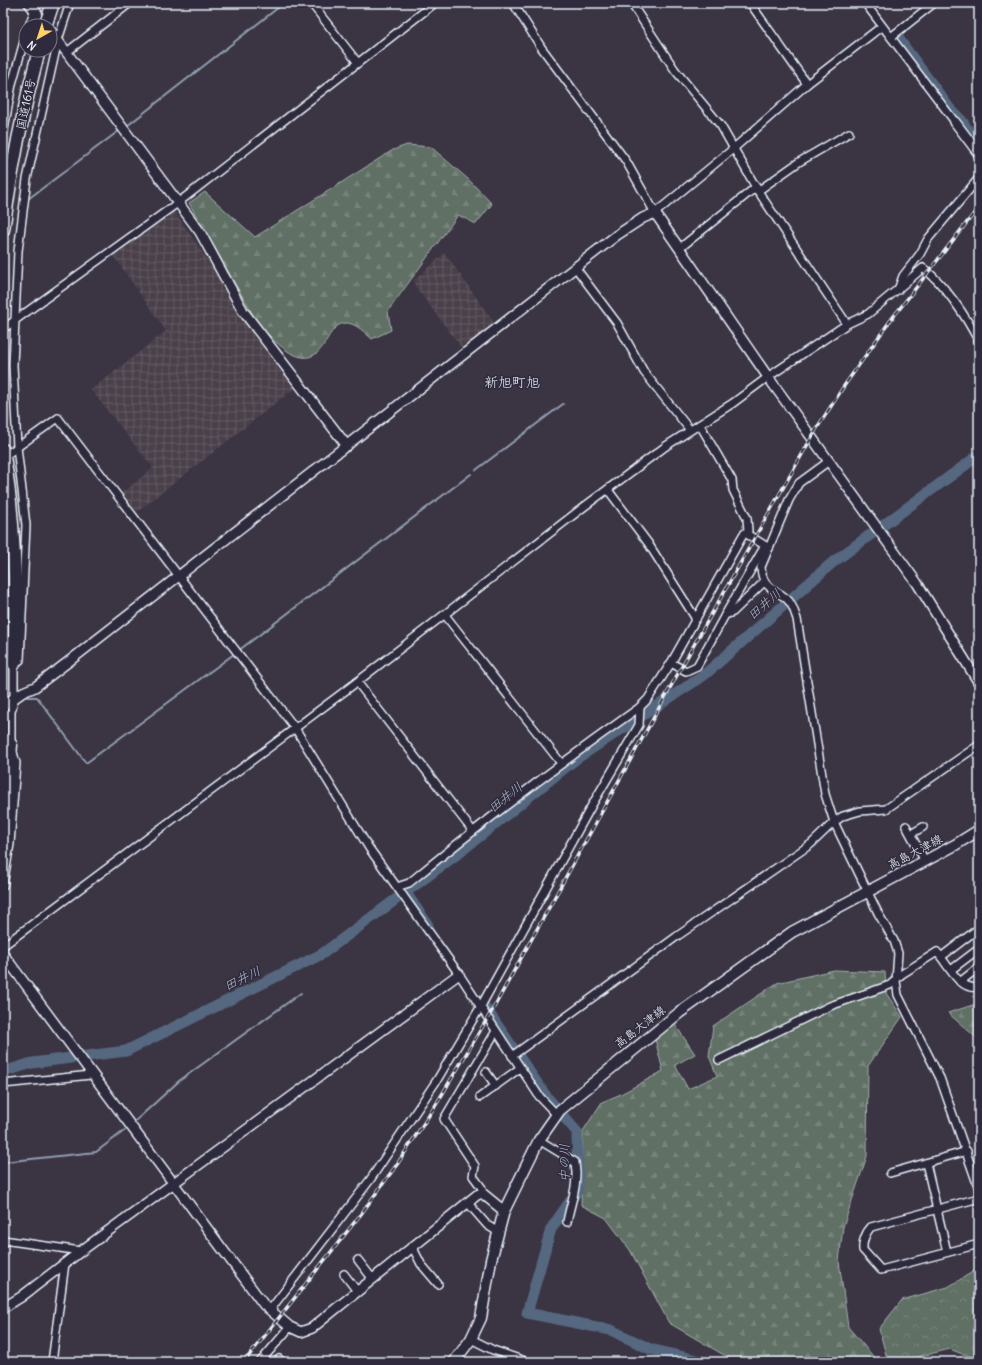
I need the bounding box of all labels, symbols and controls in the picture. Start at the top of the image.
north arrow [18,18,58,58]
text: N [24,38,39,54]
street label: 国道161号 [13,77,38,131]
district label: 新旭町旭 [484,373,540,391]
water label: 田井川 [744,585,785,624]
water label: 田井川 [485,779,526,816]
street label: 高島大津線 [885,831,945,872]
water label: 田井川 [221,962,263,995]
street label: 高島大津線 [611,1002,668,1051]
water label: 中の川 [556,1143,573,1183]

